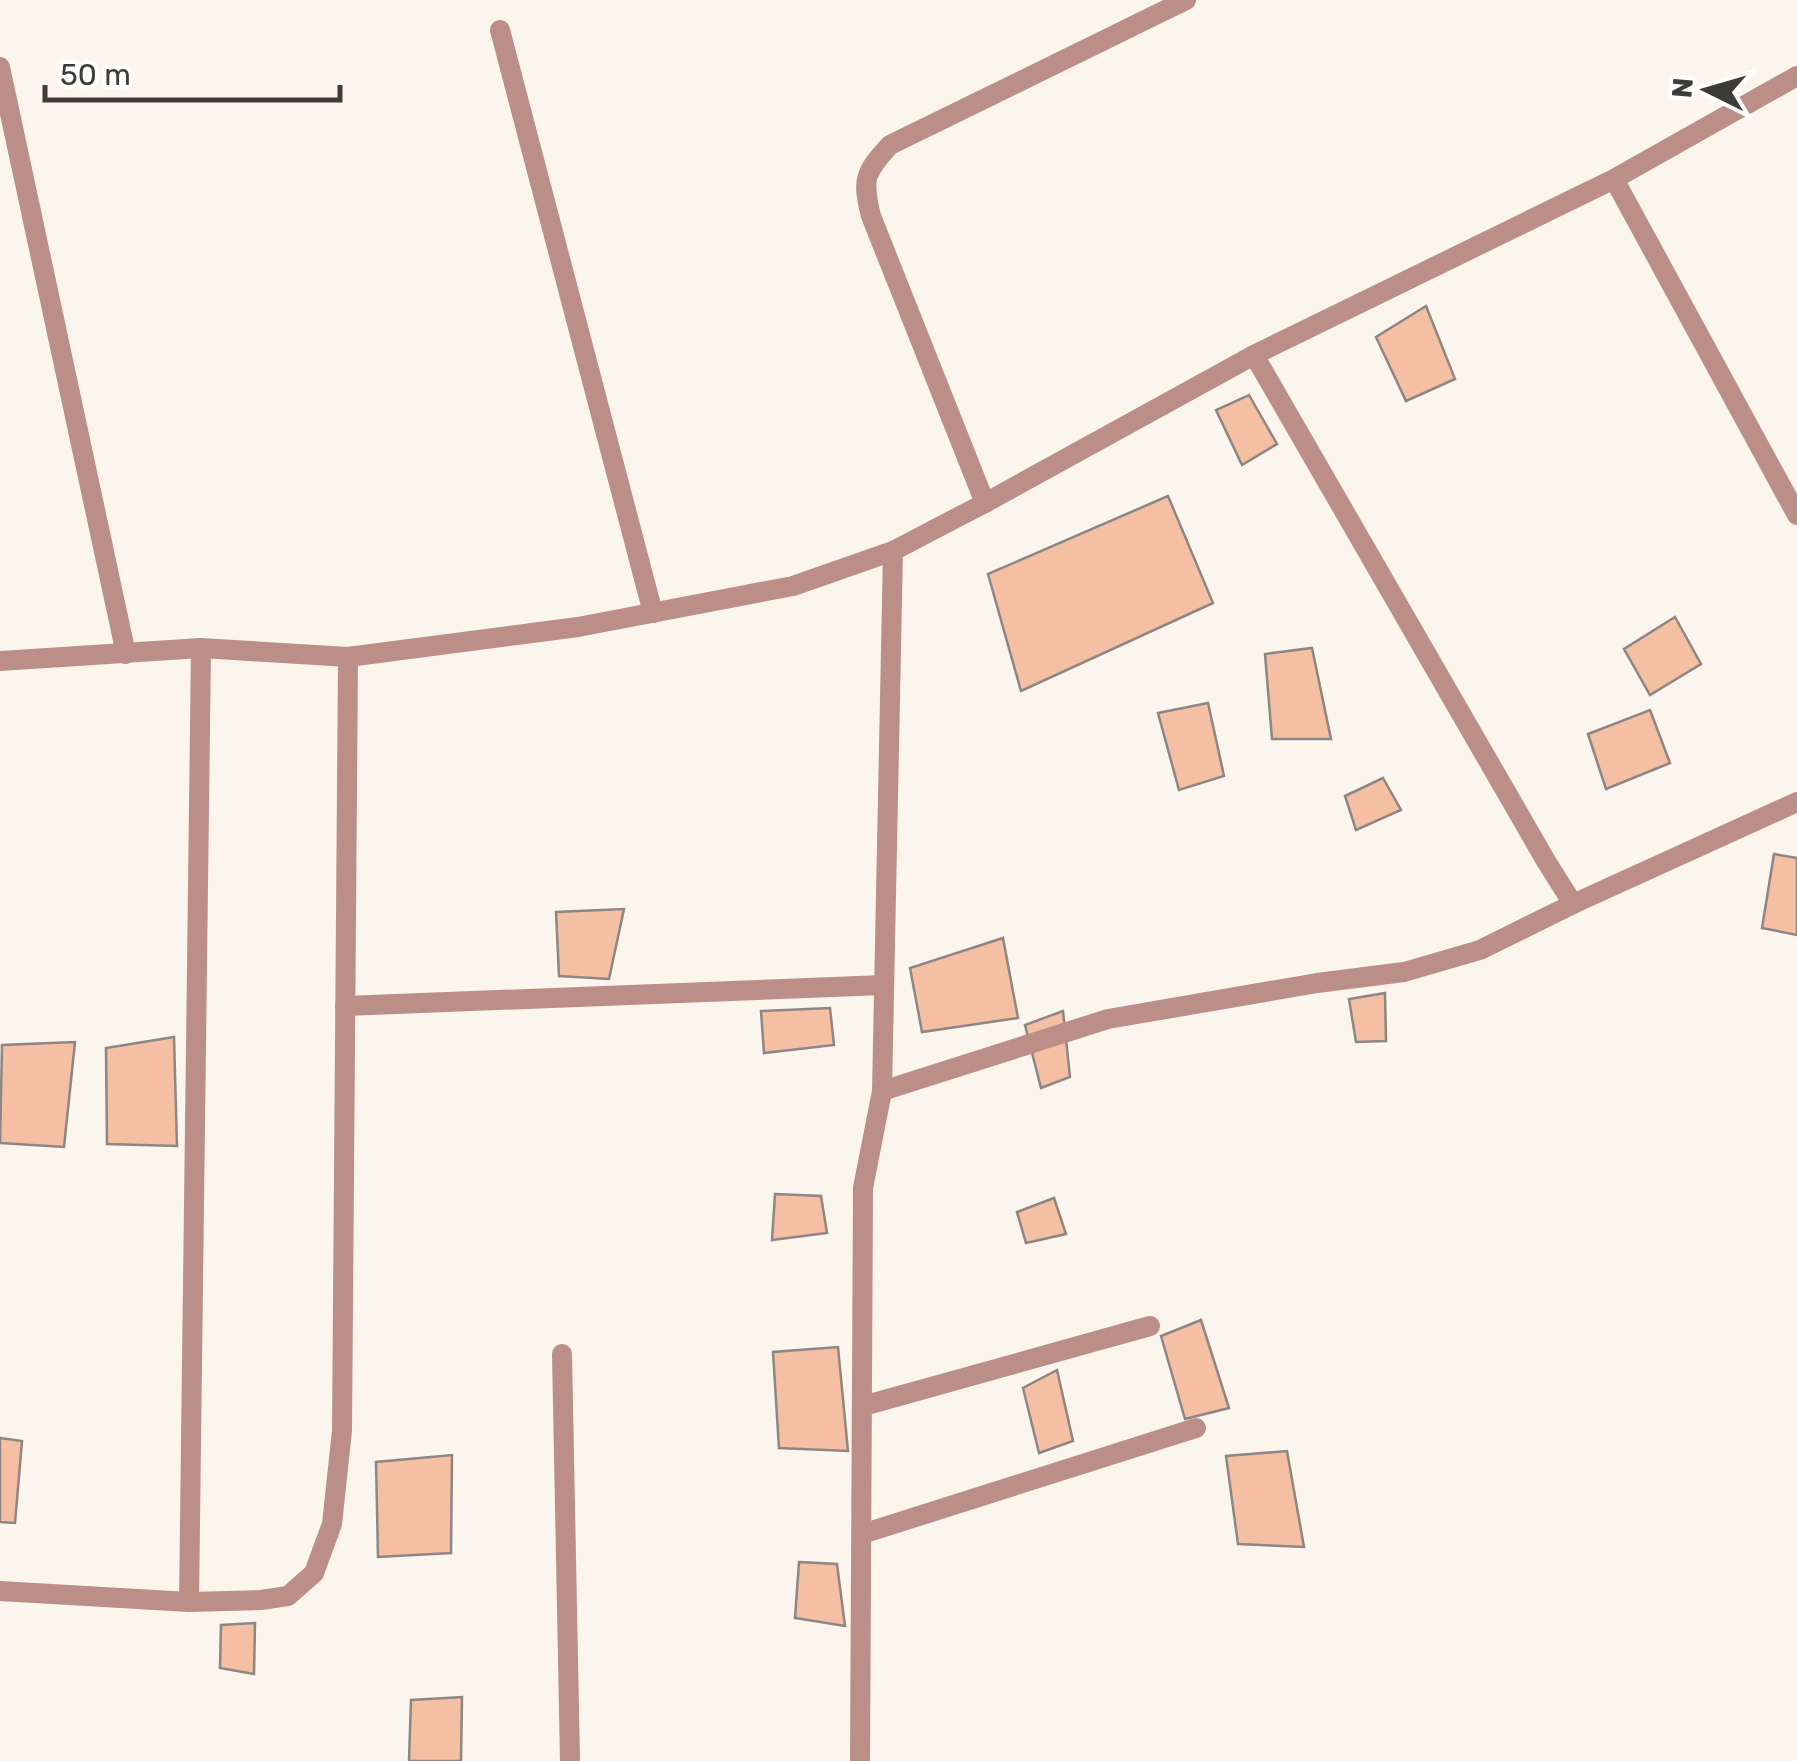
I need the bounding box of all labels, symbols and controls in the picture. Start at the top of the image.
scale bar [45,40,340,102]
north arrow [1657,40,1757,140]
text: 50 m [60,57,131,93]
text: N [1665,76,1700,99]

